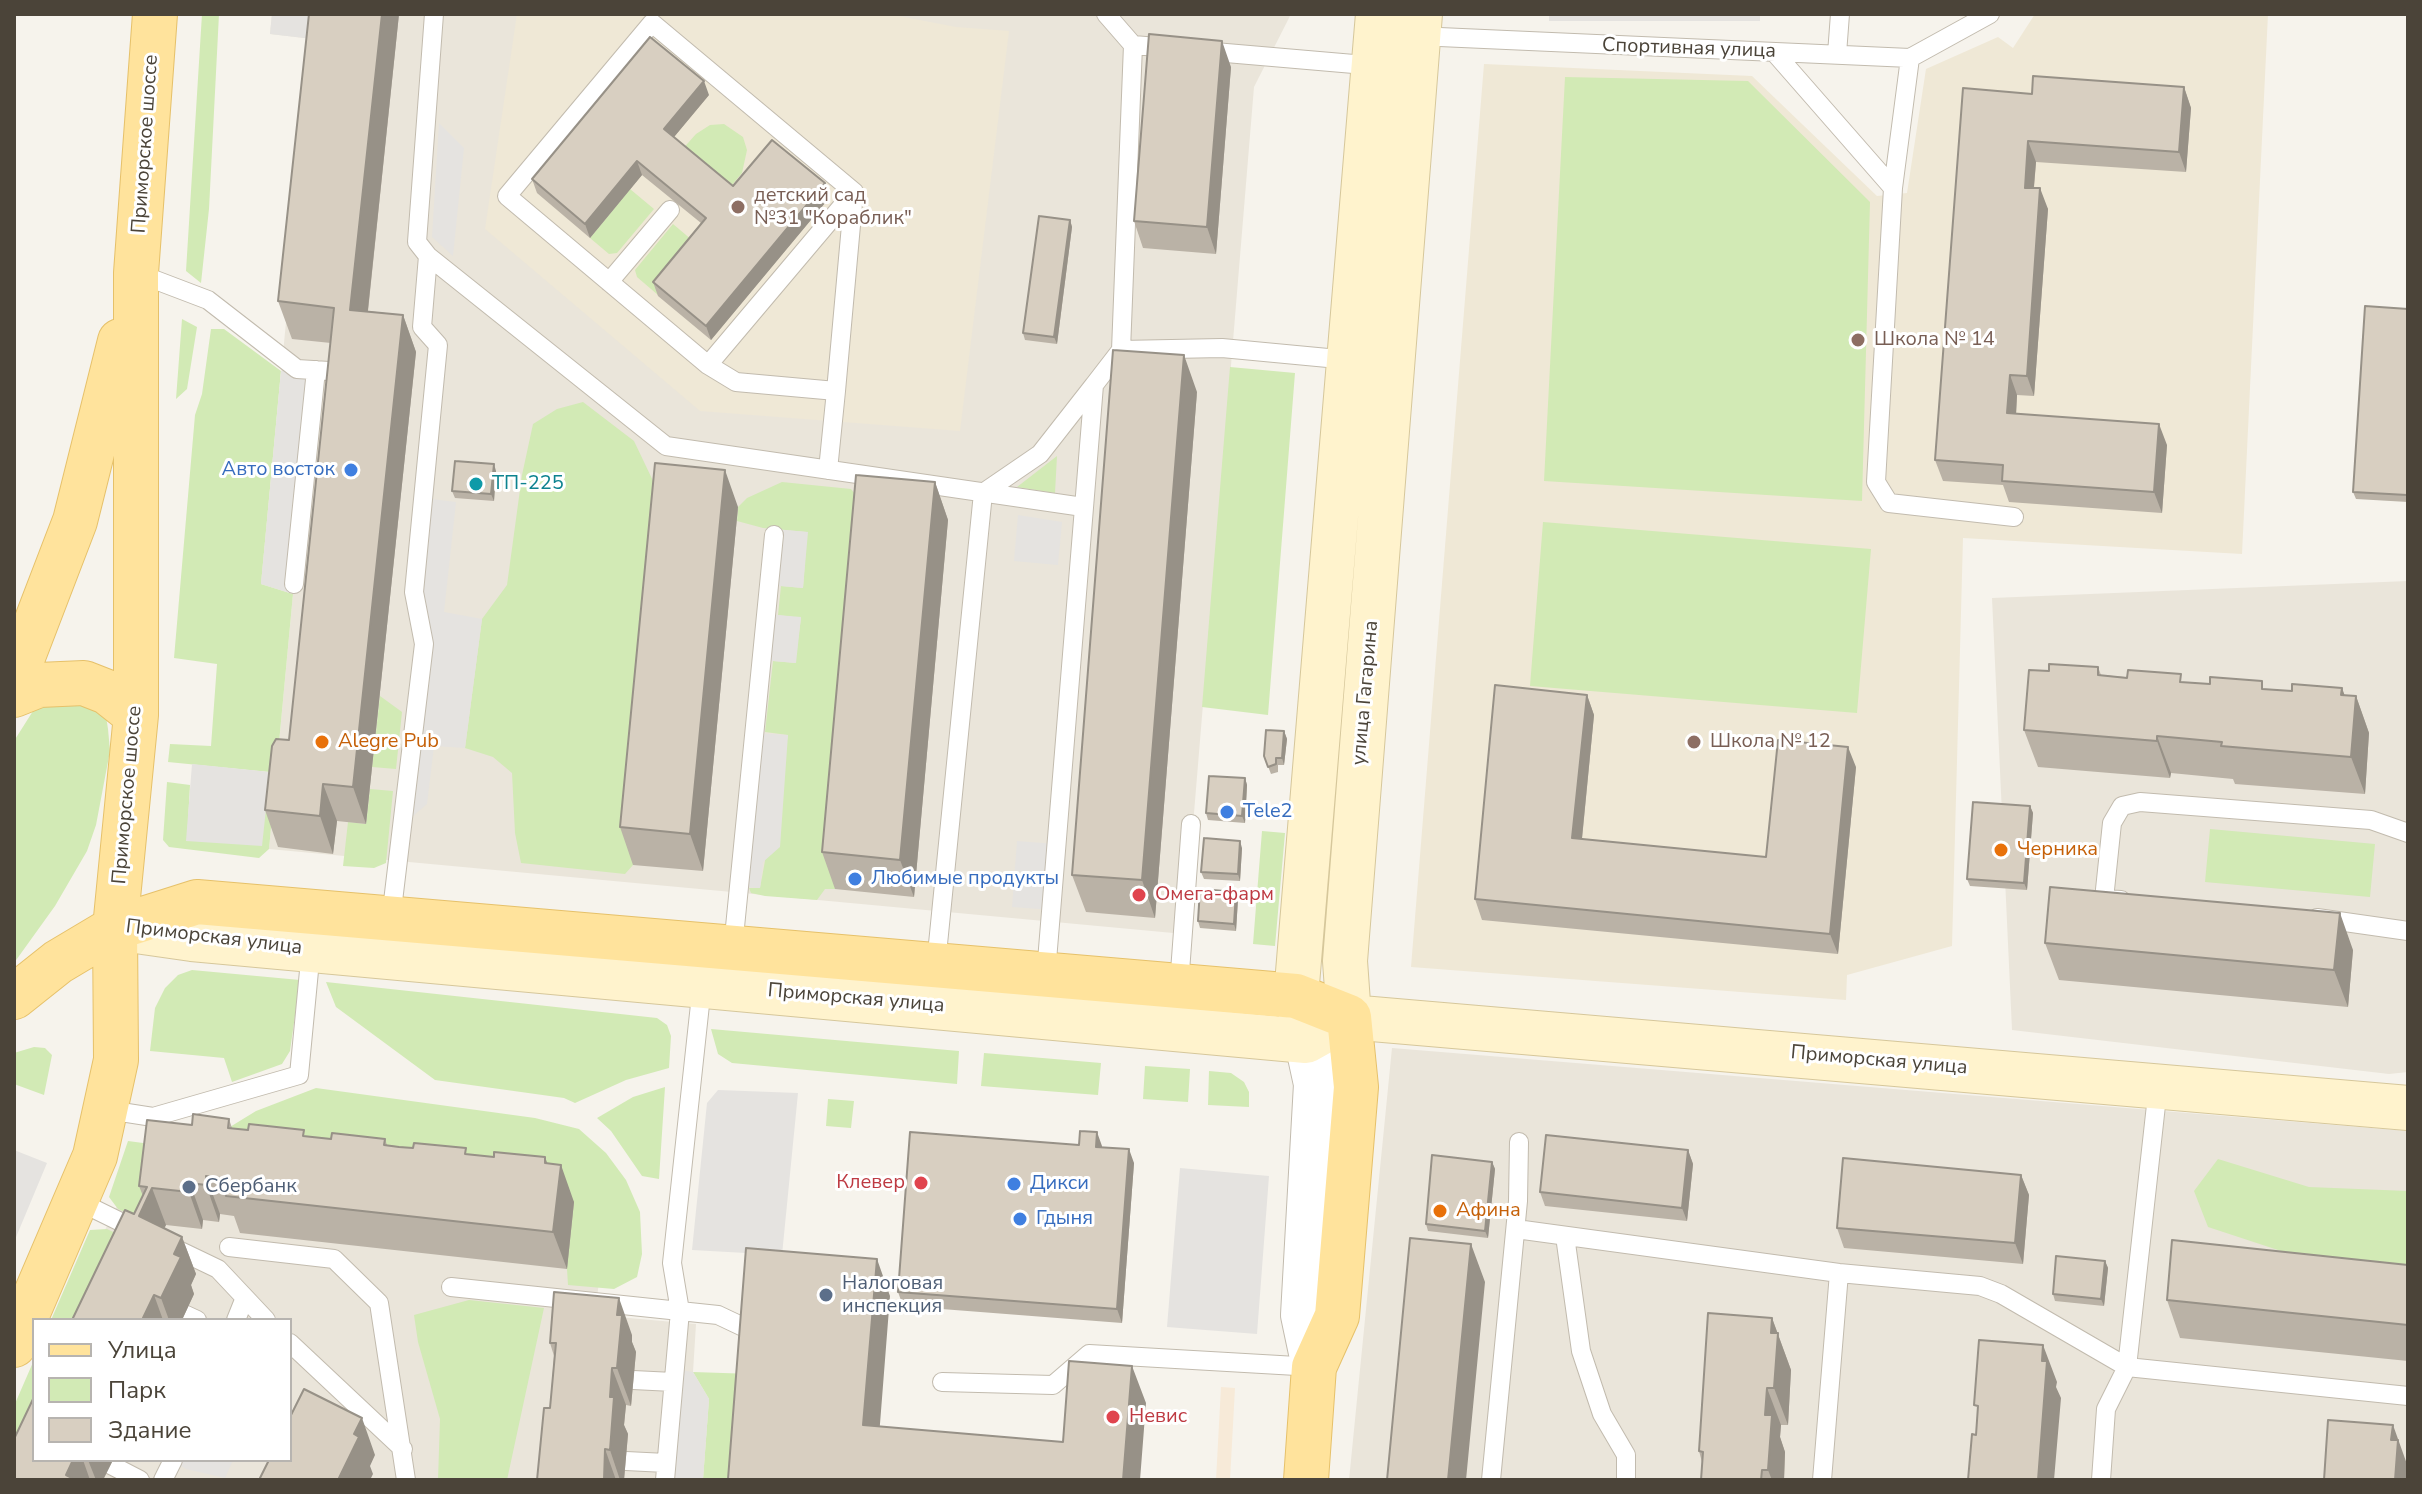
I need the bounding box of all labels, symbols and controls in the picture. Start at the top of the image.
street label: Спортивная улица [1602,34,1776,64]
street label: Приморское шоссе [128,54,164,234]
place label: детский сад №31 "Кораблик" [754,184,912,231]
marker: детский сад №31 "Кораблик" [729,198,747,216]
place label: Школа № 14 [1874,328,1995,352]
marker: Школа № 14 [1849,331,1867,349]
place label: Авто восток [222,458,335,482]
marker: Авто восток [342,461,360,479]
place label: ТП-225 [492,472,564,496]
marker: ТП-225 [467,475,485,493]
street label: улица Гагарина [1348,620,1384,766]
street label: Приморское шоссе [108,705,148,885]
place label: Alegre Pub [338,730,439,754]
place label: Школа № 12 [1710,730,1831,754]
marker: Alegre Pub [313,733,331,751]
marker: Школа № 12 [1685,733,1703,751]
place label: Tele2 [1243,800,1293,824]
marker: Tele2 [1218,803,1236,821]
place label: Черника [2017,838,2098,862]
marker: Черника [1992,841,2010,859]
place label: Любимые продукты [871,867,1059,891]
marker: Любимые продукты [846,870,864,888]
place label: Омега-фарм [1155,883,1274,907]
marker: Омега-фарм [1130,886,1148,904]
street label: Приморская улица [124,915,304,961]
street label: Приморская улица [767,979,945,1019]
street label: Приморская улица [1790,1041,1968,1081]
place label: Клевер [836,1171,905,1195]
place label: Дикси [1030,1172,1089,1196]
marker: Клевер [912,1174,930,1192]
place label: Сбербанк [205,1175,297,1199]
marker: Дикси [1005,1175,1023,1193]
marker: Сбербанк [180,1178,198,1196]
place label: Афина [1456,1199,1521,1223]
marker: Афина [1431,1202,1449,1220]
place label: Гдыня [1036,1207,1093,1231]
marker: Гдыня [1011,1210,1029,1228]
place label: Налоговая инспекция [842,1272,943,1319]
marker: Налоговая инспекция [817,1286,835,1304]
legend [32,1318,292,1462]
text: Улица [108,1334,177,1366]
text: Парк [108,1374,166,1406]
place label: Невис [1129,1405,1187,1429]
marker: Невис [1104,1408,1122,1426]
text: Здание [108,1414,192,1446]

